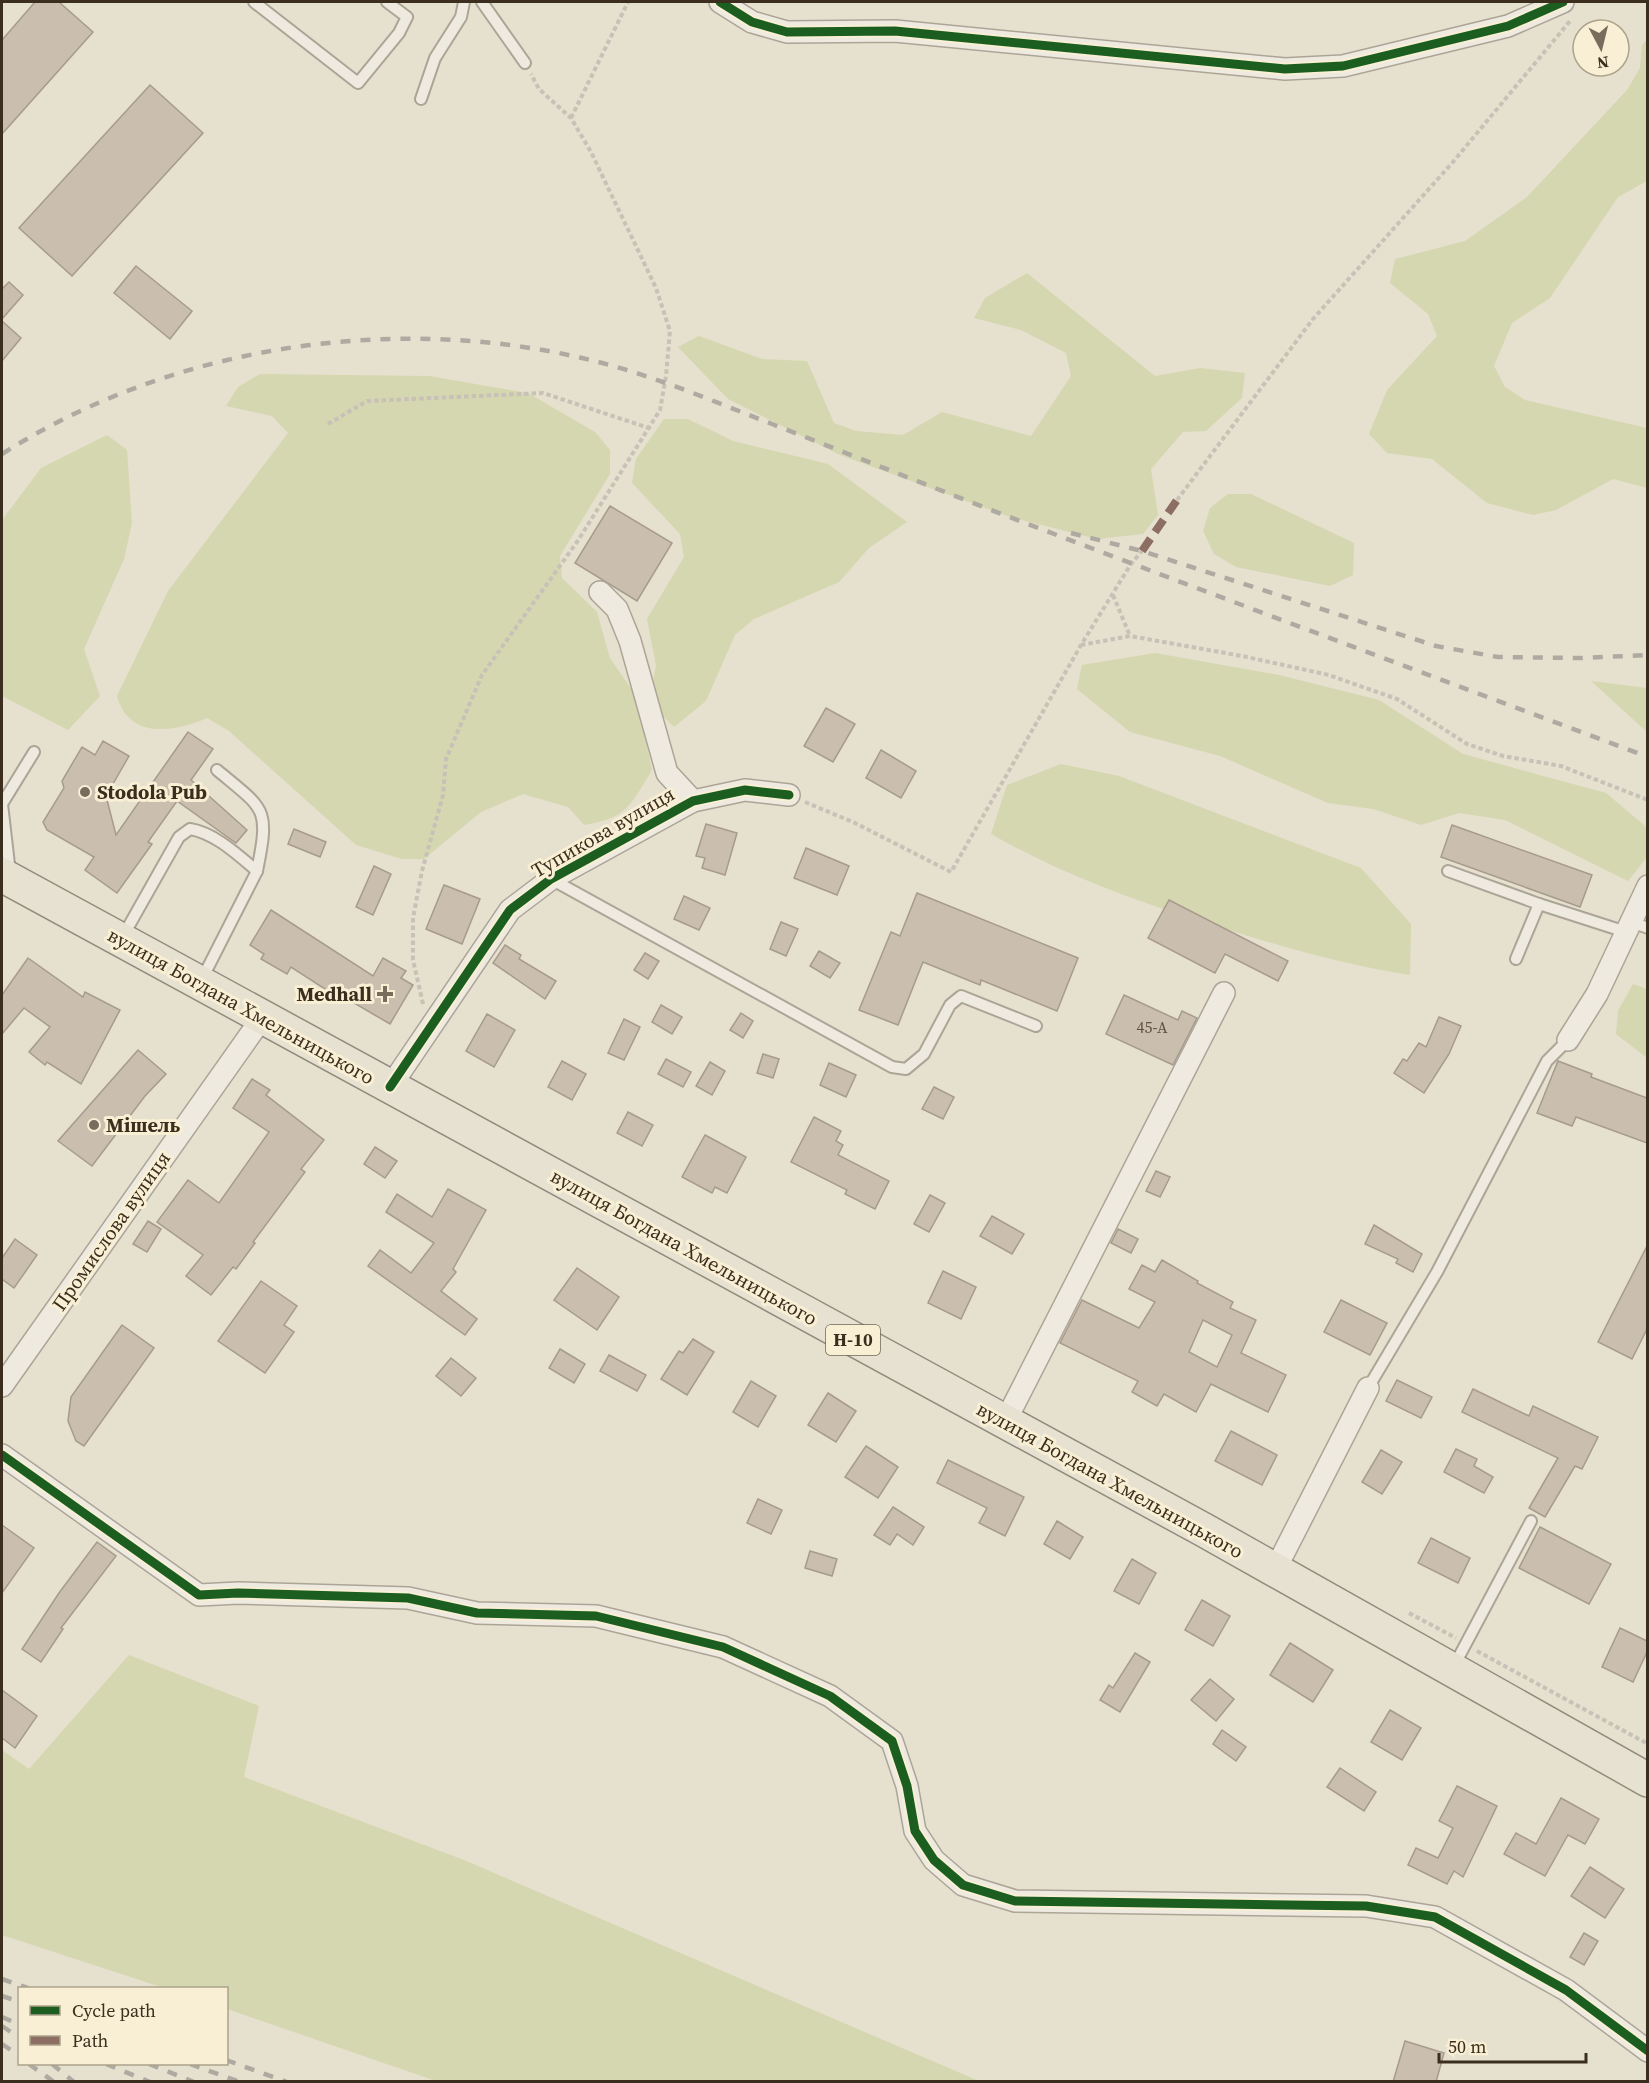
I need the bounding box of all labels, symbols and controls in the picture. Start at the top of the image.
north arrow [1571,18,1631,78]
text: N [1595,51,1610,75]
place label: Stodola Pub [97,778,207,806]
street label: Тупикова вулиця [526,780,680,884]
marker: Stodola Pub [78,785,92,799]
street label: вулиця Богдана Хмельницького [103,921,379,1091]
place label: Medhall [297,980,372,1008]
marker: Medhall [376,985,394,1003]
house number: 45-А [1136,1016,1168,1038]
place label: Мішель [106,1111,181,1139]
marker: Мішель [87,1118,101,1132]
street label: Промислова вулиця [45,1145,177,1317]
street label: вулиця Богдана Хмельницького [546,1162,822,1332]
road number: Н-10 [826,1325,880,1355]
street label: вулиця Богдана Хмельницького [972,1395,1248,1565]
legend [18,1987,228,2065]
text: Cycle path [72,1998,156,2023]
scale bar [1439,2026,1586,2064]
text: Path [72,2028,109,2053]
text: 50 m [1448,2034,1486,2059]

